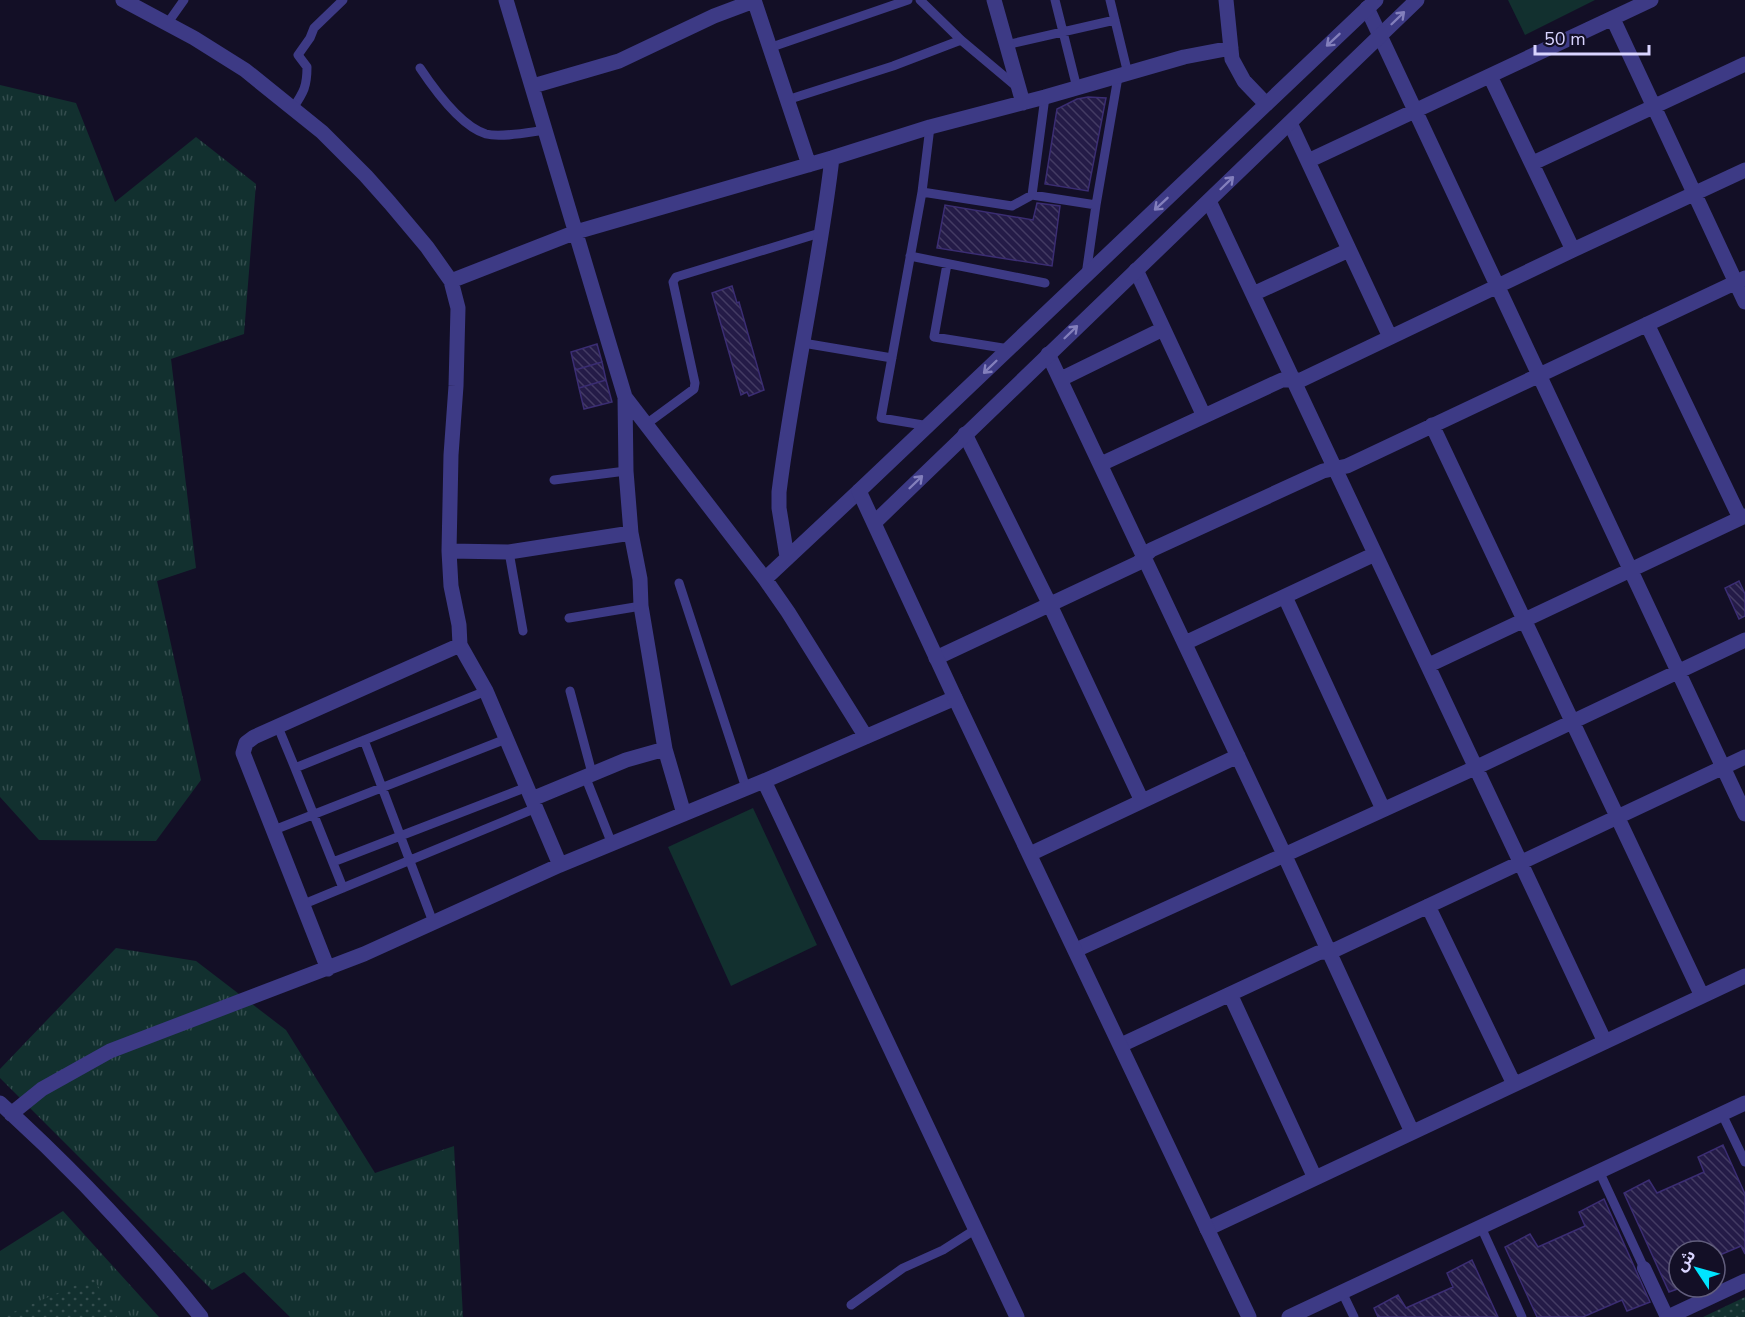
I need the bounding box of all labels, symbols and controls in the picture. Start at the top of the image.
one-way arrow [1390,12,1405,26]
scale bar [1535,18,1649,56]
text: 50 m [1544,27,1586,51]
one-way arrow [1326,33,1341,47]
one-way arrow [1220,176,1235,190]
one-way arrow [1154,197,1169,211]
one-way arrow [1064,325,1079,339]
one-way arrow [982,360,997,375]
one-way arrow [908,475,923,489]
north arrow [1667,1239,1727,1299]
text: ش [1670,1245,1701,1276]

